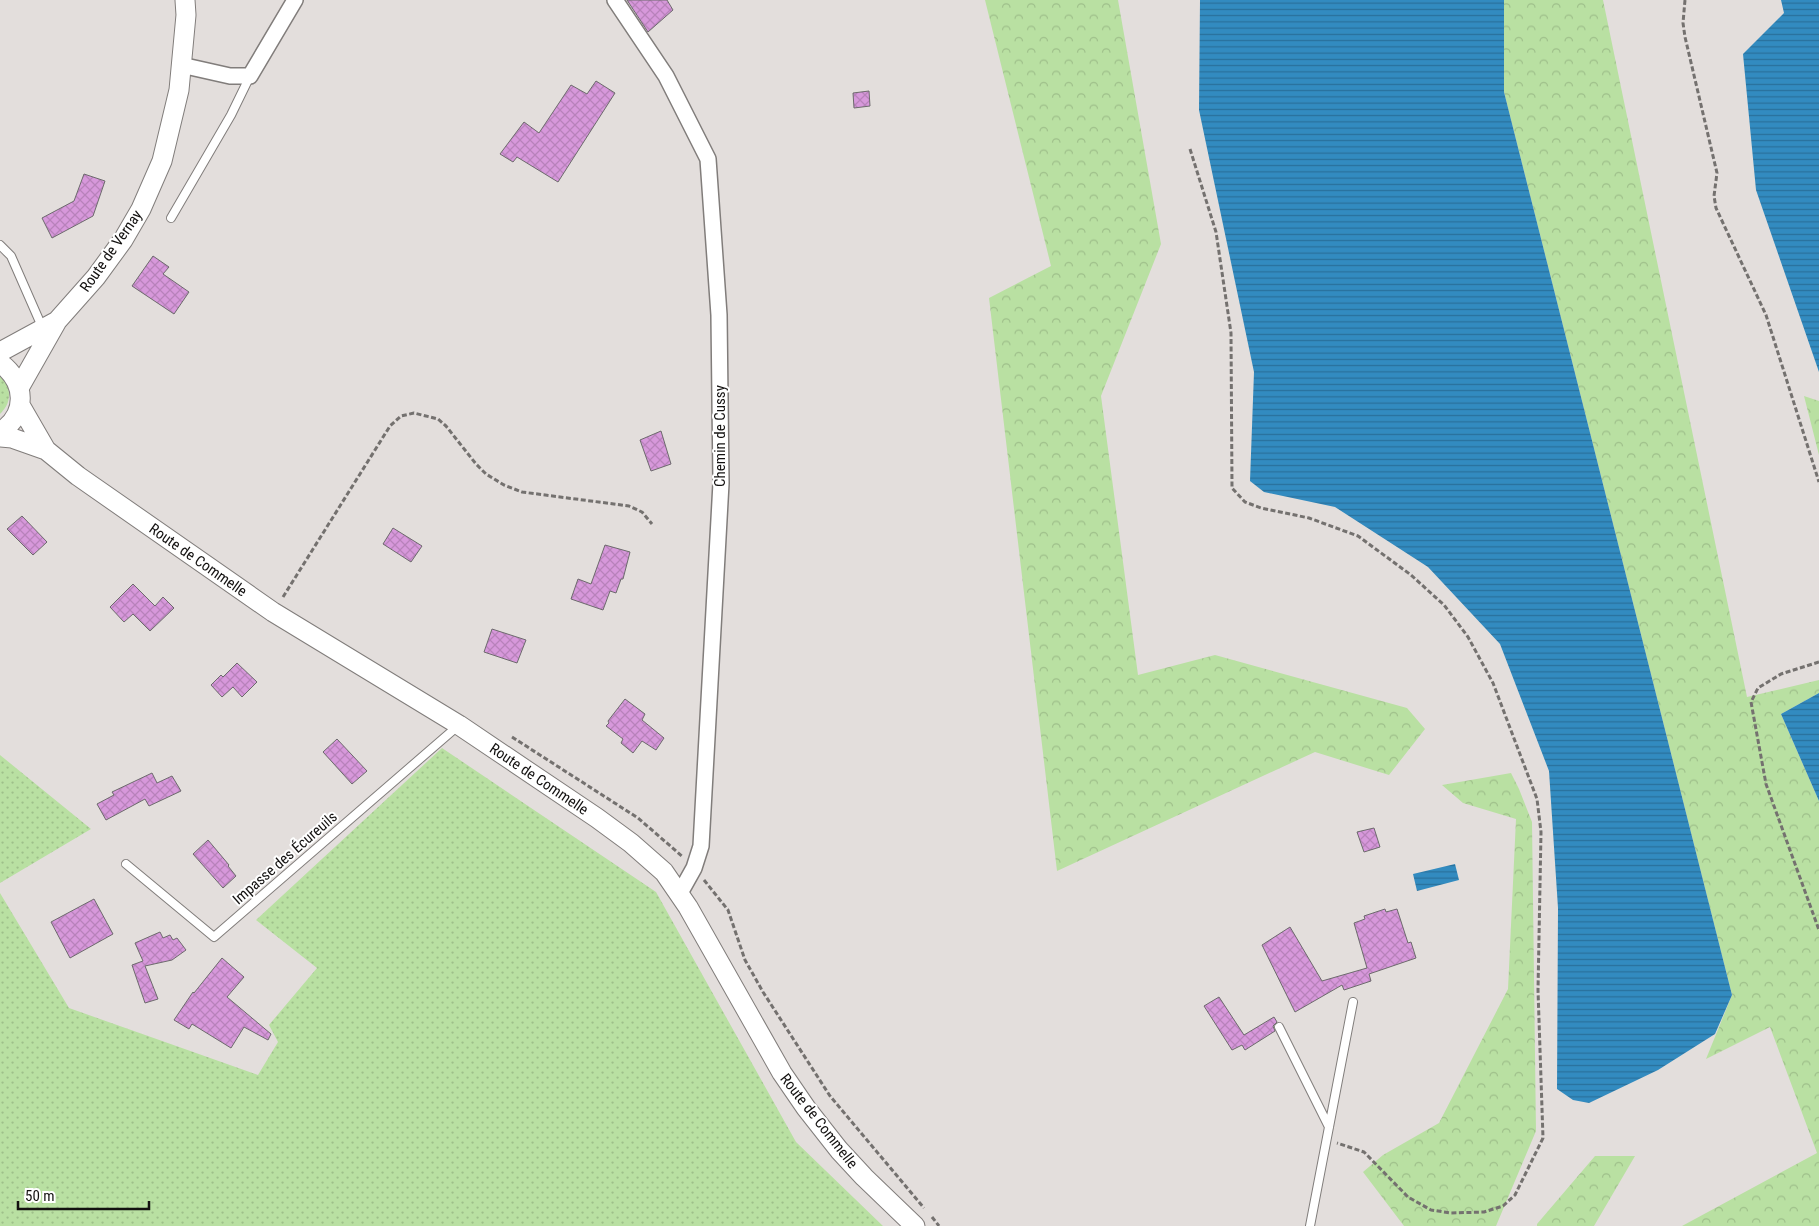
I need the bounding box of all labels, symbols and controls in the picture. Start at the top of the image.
street label: Route de Vernay [76,207,146,295]
street label: Chemin de Cussy [711,385,729,487]
street label: Route de Commelle [146,520,250,600]
street label: Route de Commelle [486,739,592,819]
street label: Impasse des Écureuils [229,808,341,908]
street label: Route de Commelle [776,1070,862,1172]
scale bar [18,1178,149,1210]
text: 50 m [25,1187,55,1205]

